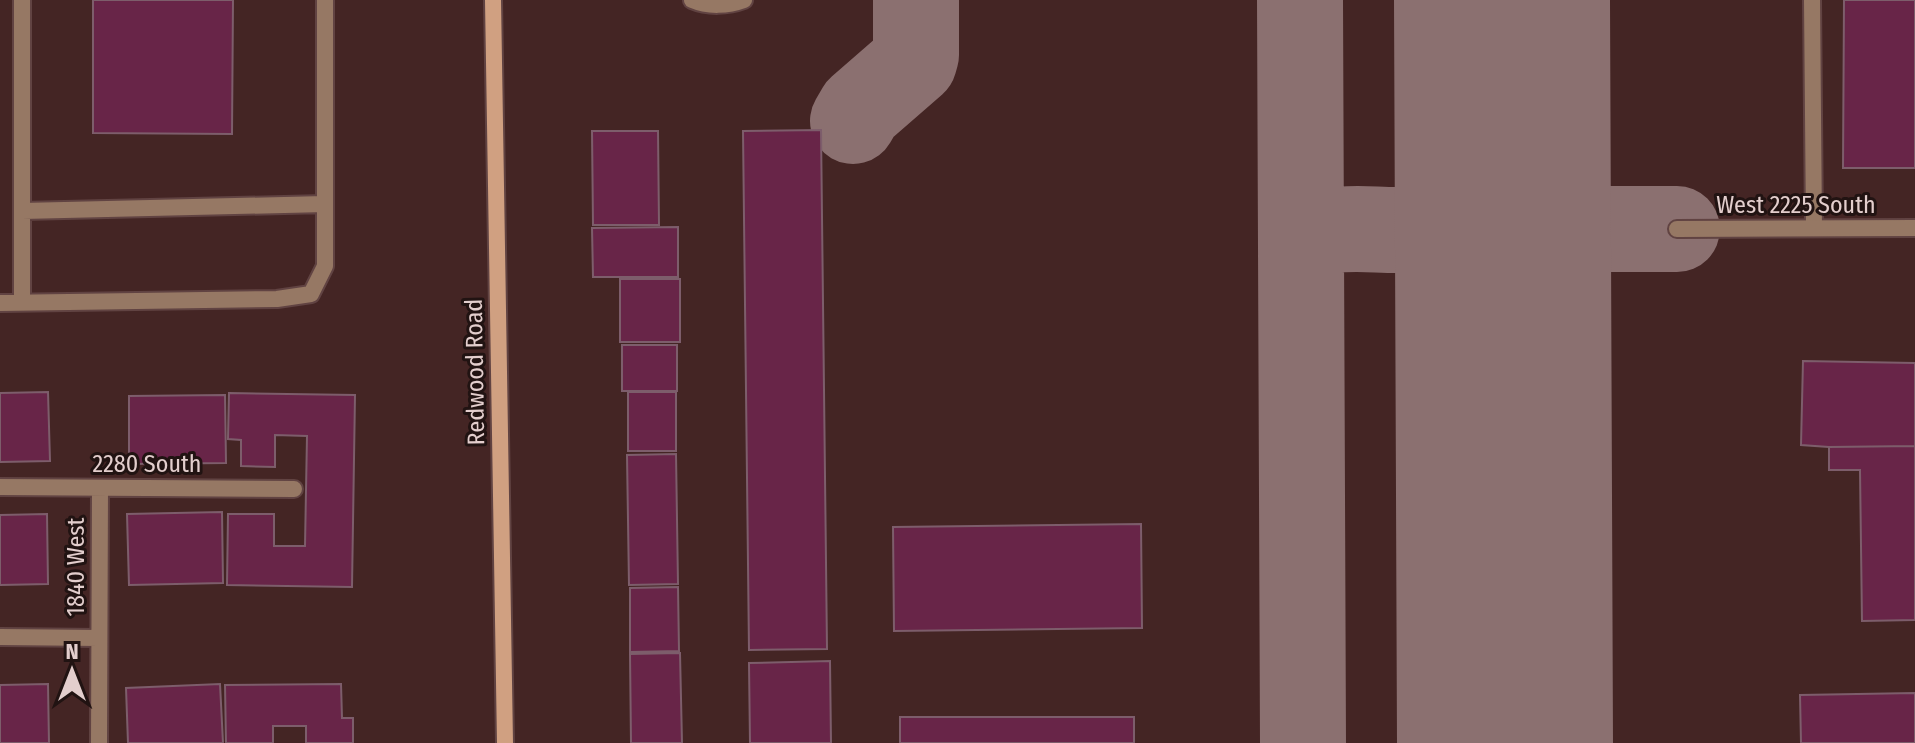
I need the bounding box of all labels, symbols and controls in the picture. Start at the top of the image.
street label: West 2225 South [1716,191,1876,219]
street label: Redwood Road [460,298,490,446]
street label: 2280 South [93,450,201,478]
street label: 1840 West [62,517,90,616]
north arrow [32,631,112,711]
text: N [65,638,79,665]

